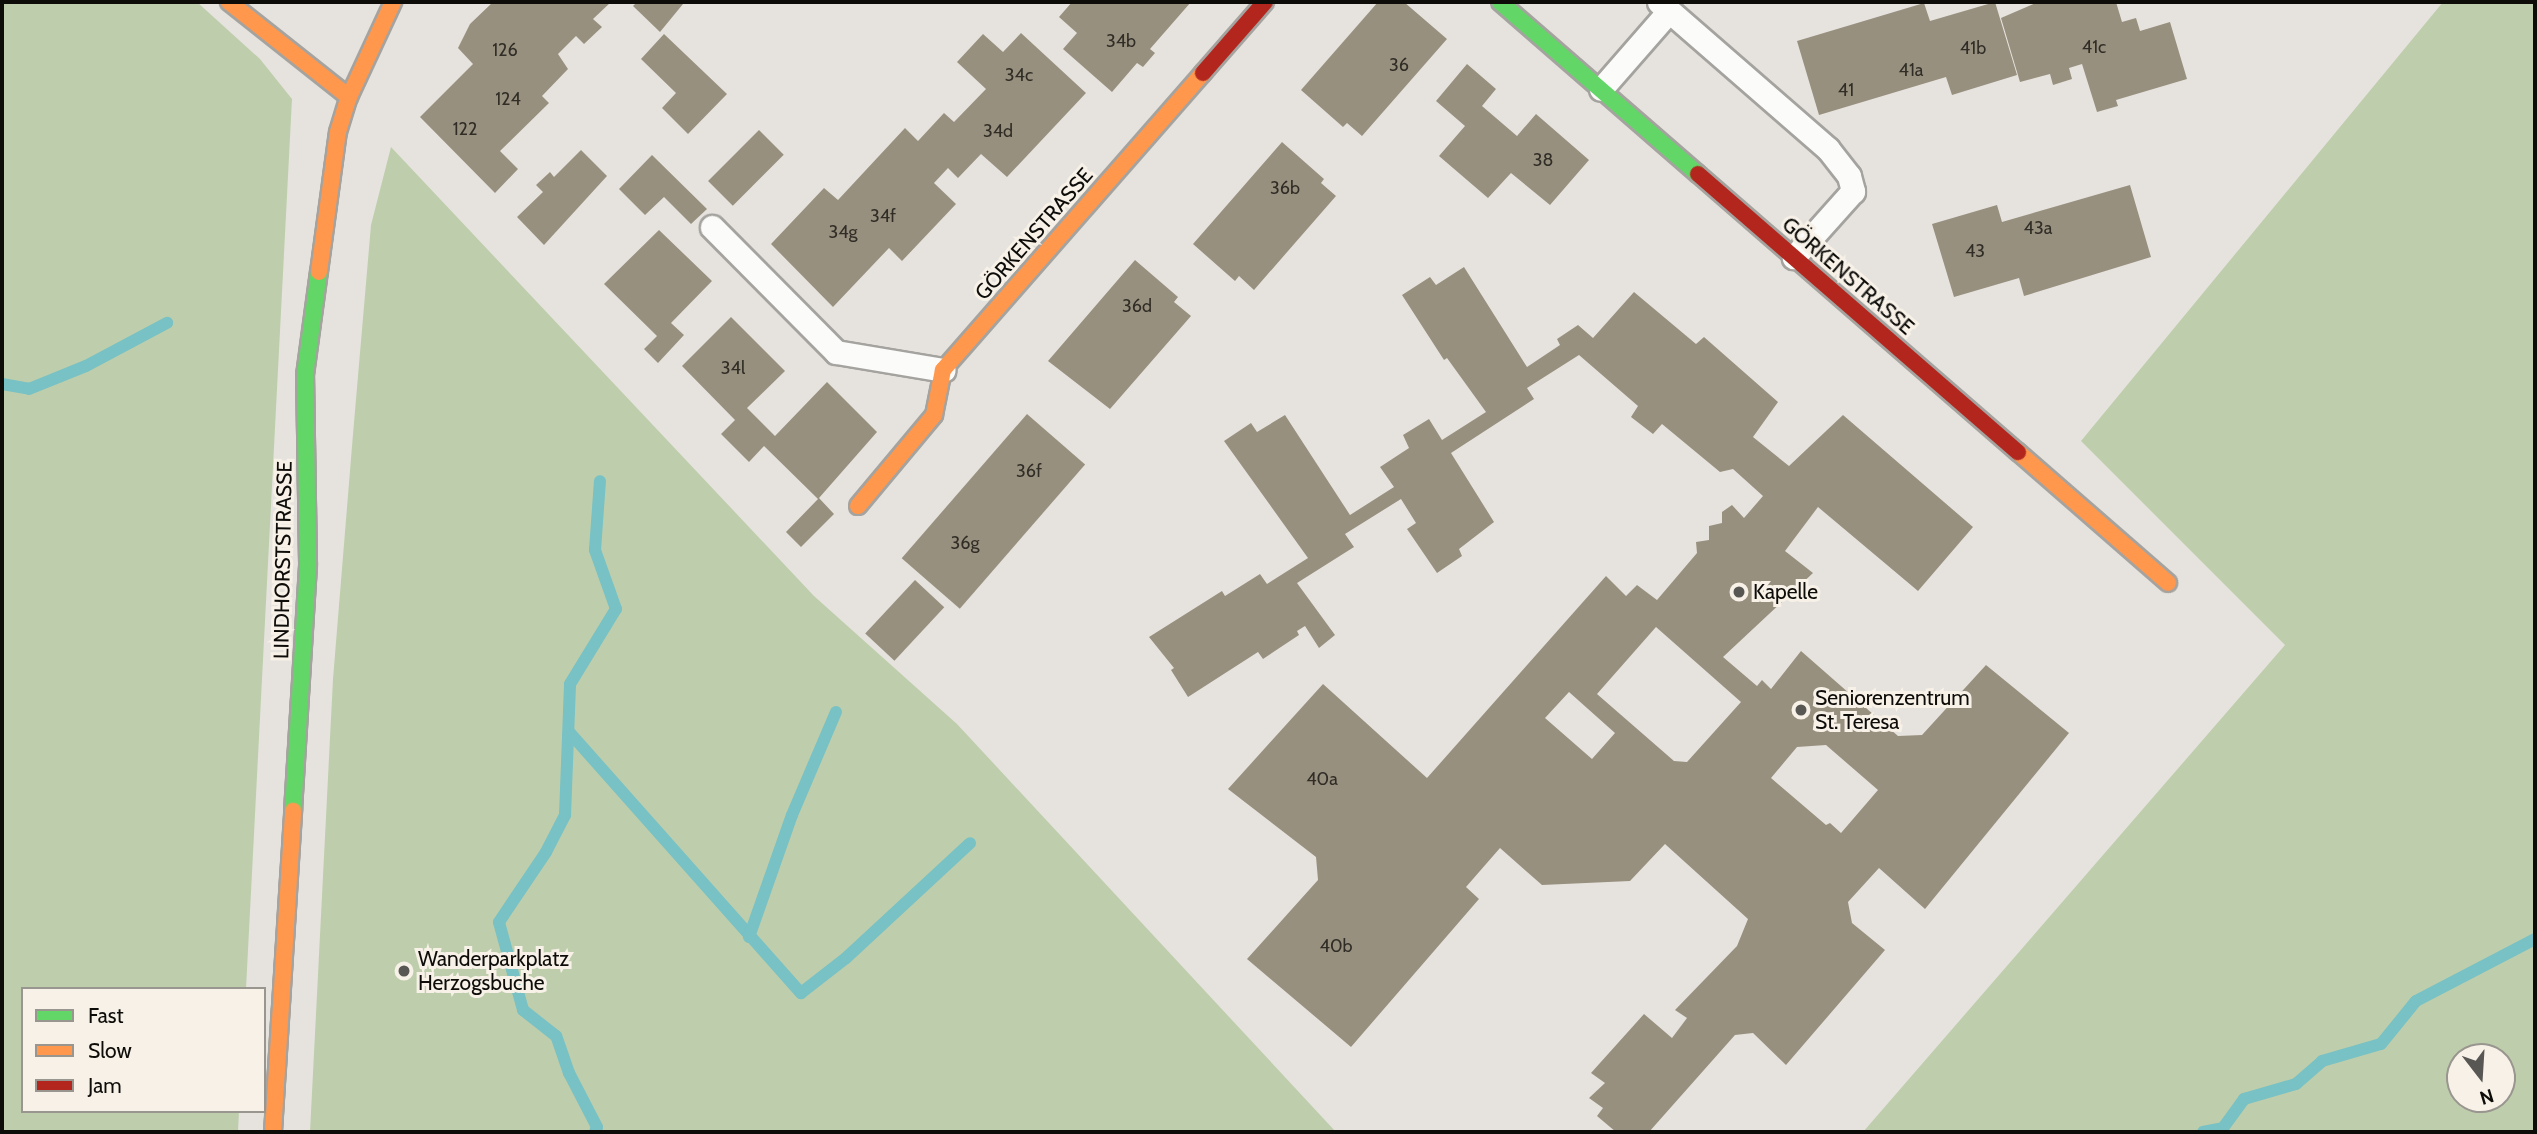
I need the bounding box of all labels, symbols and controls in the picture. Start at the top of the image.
house number: 34b [1106,30,1136,52]
house number: 41c [2082,36,2106,58]
house number: 41b [1960,37,1986,59]
house number: 126 [492,39,518,61]
house number: 36 [1389,54,1409,76]
house number: 41a [1899,59,1923,81]
house number: 34c [1005,64,1033,86]
house number: 41 [1838,79,1854,101]
house number: 124 [495,88,521,110]
house number: 122 [453,118,477,140]
house number: 34d [983,120,1013,142]
house number: 38 [1533,149,1553,171]
street label: GÖRKENSTRASSE [970,163,1098,305]
house number: 36b [1270,177,1300,199]
house number: 34f [870,205,896,227]
street label: GÖRKENSTRASSE [1777,212,1919,340]
house number: 43a [2024,217,2052,239]
house number: 34g [828,221,858,243]
house number: 43 [1965,240,1985,262]
house number: 36d [1122,295,1152,317]
house number: 34l [721,357,745,379]
house number: 36f [1016,460,1042,482]
street label: LINDHORSTSTRASSE [269,461,297,659]
house number: 36g [951,532,979,554]
place label: Kapelle [1753,579,1818,605]
marker: Kapelle [1731,584,1747,600]
place label: Seniorenzentrum St. Teresa [1815,685,1970,735]
marker: Seniorenzentrum St. Teresa [1793,702,1809,718]
house number: 40a [1306,768,1338,790]
house number: 40b [1320,935,1352,957]
place label: Wanderparkplatz Herzogsbuche [418,946,569,996]
marker: Wanderparkplatz Herzogsbuche [396,963,412,979]
legend [21,987,266,1113]
text: Fast [88,1003,124,1028]
text: Slow [88,1038,132,1063]
north arrow [2446,1043,2516,1113]
text: Jam [88,1073,122,1098]
text: N [2477,1084,2496,1110]

